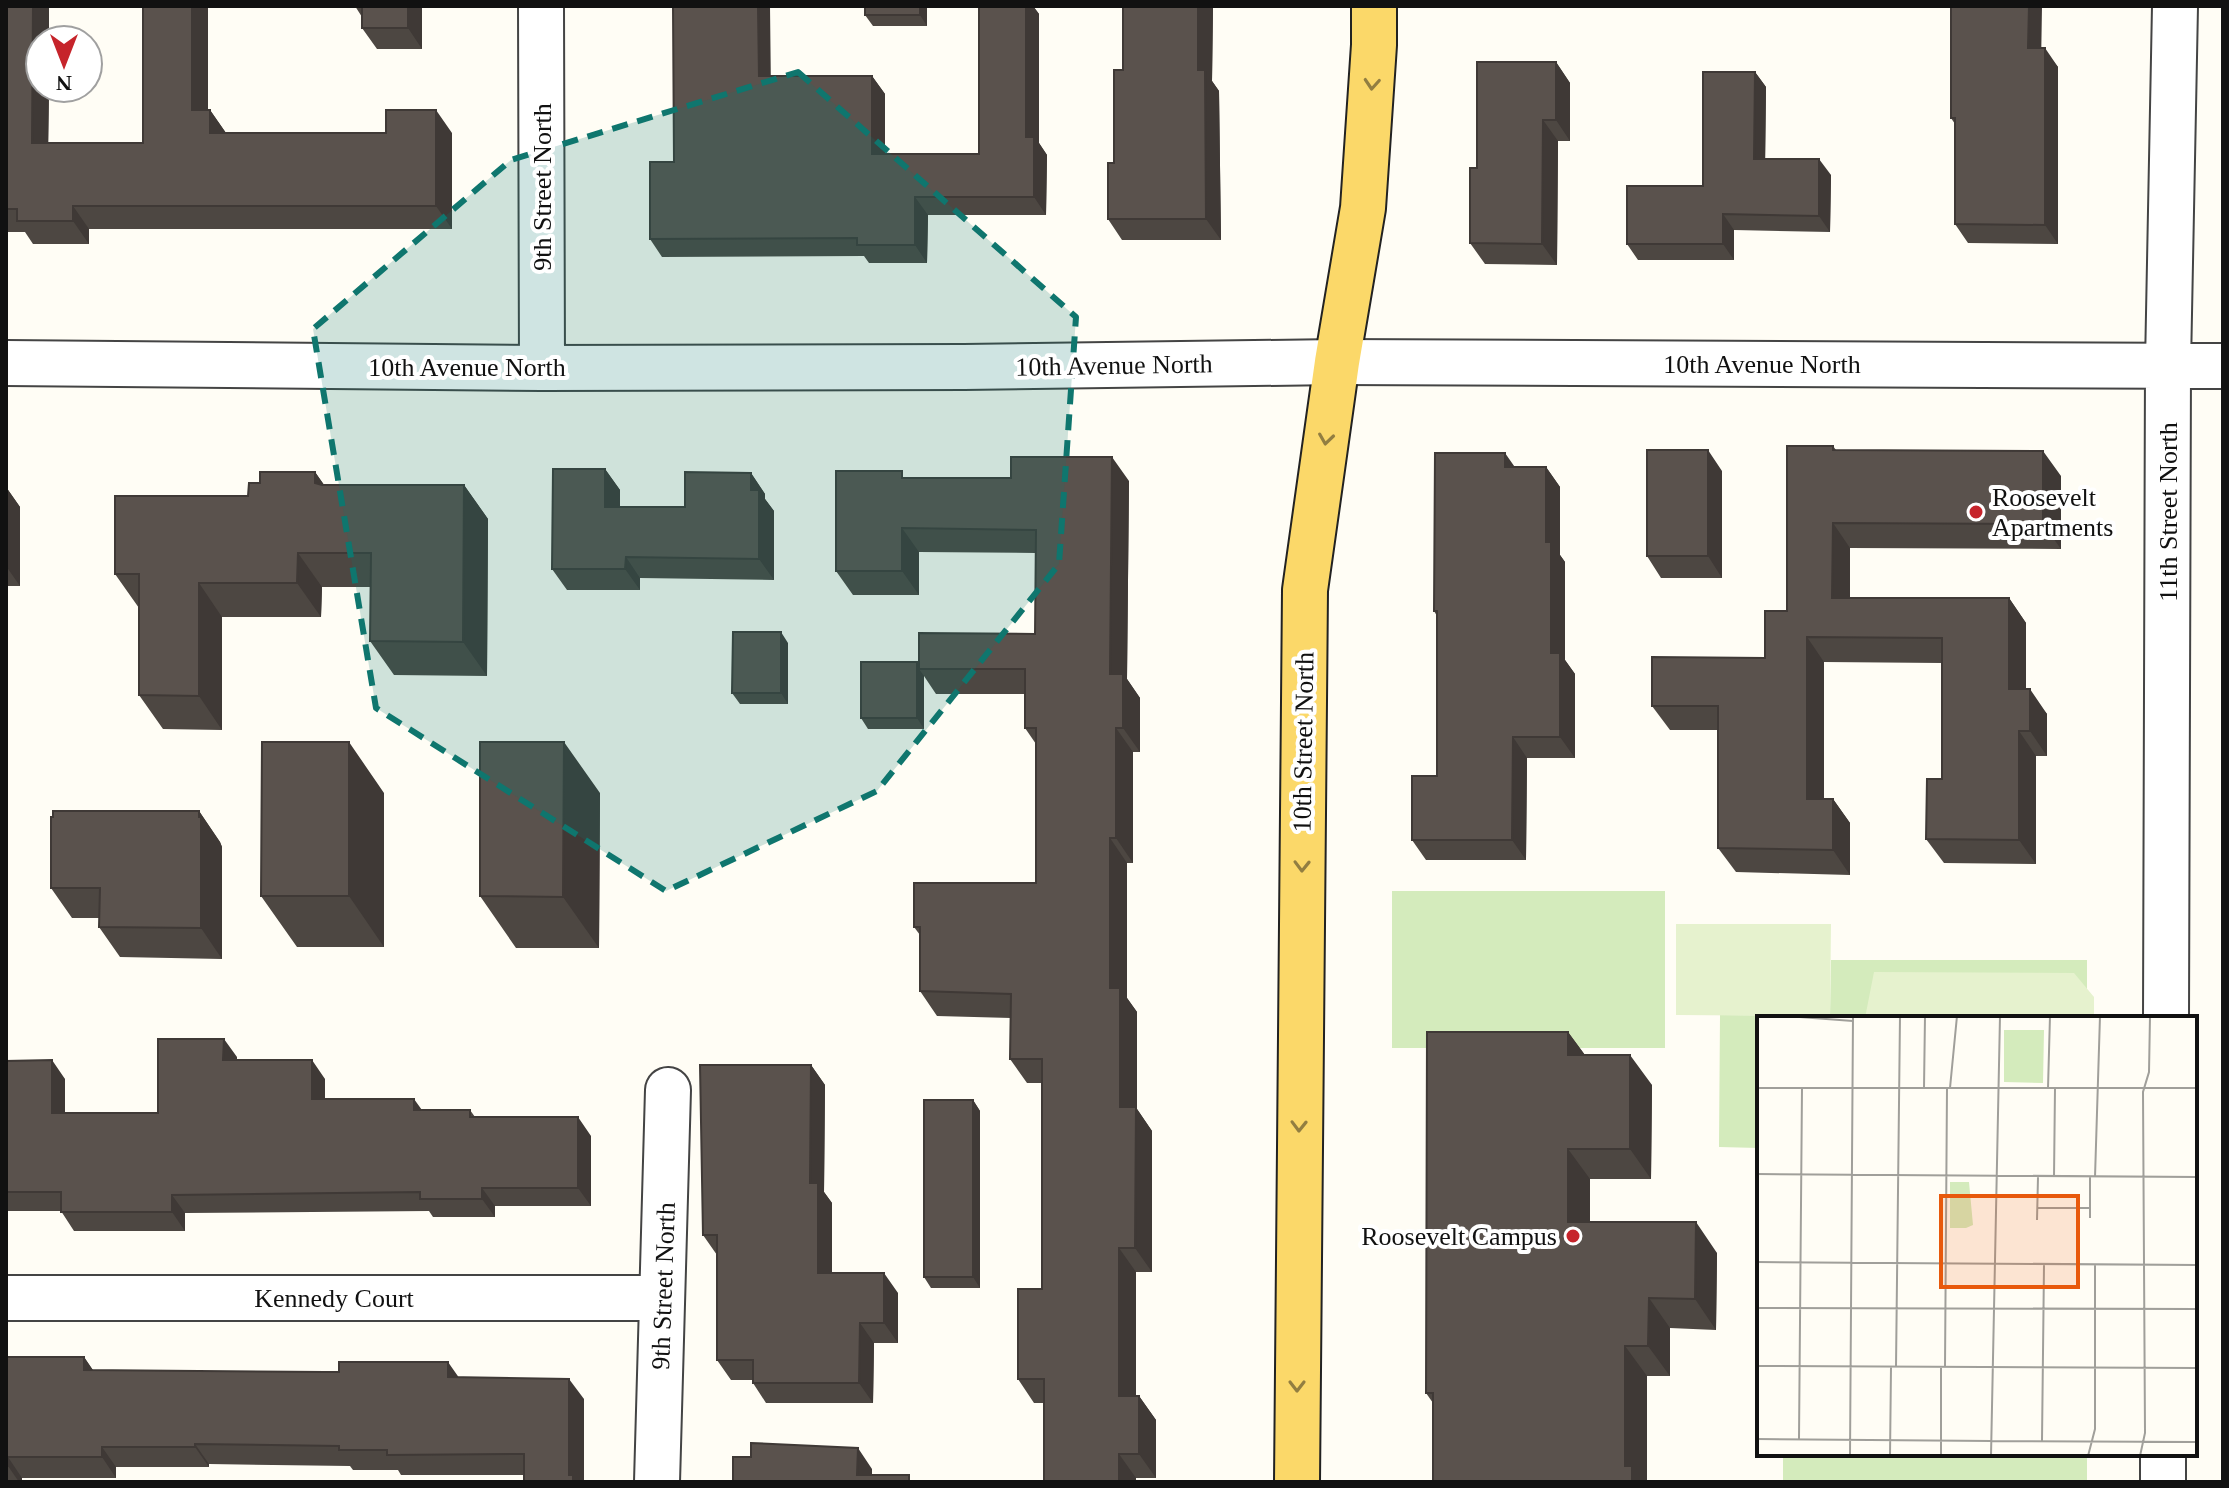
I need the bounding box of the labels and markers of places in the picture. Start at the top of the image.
place label: Roosevelt Apartments [1992,483,2113,542]
marker: Roosevelt Apartments [1967,503,1985,521]
place label: Roosevelt Campus [1361,1222,1557,1251]
marker: Roosevelt Campus [1564,1227,1582,1245]

